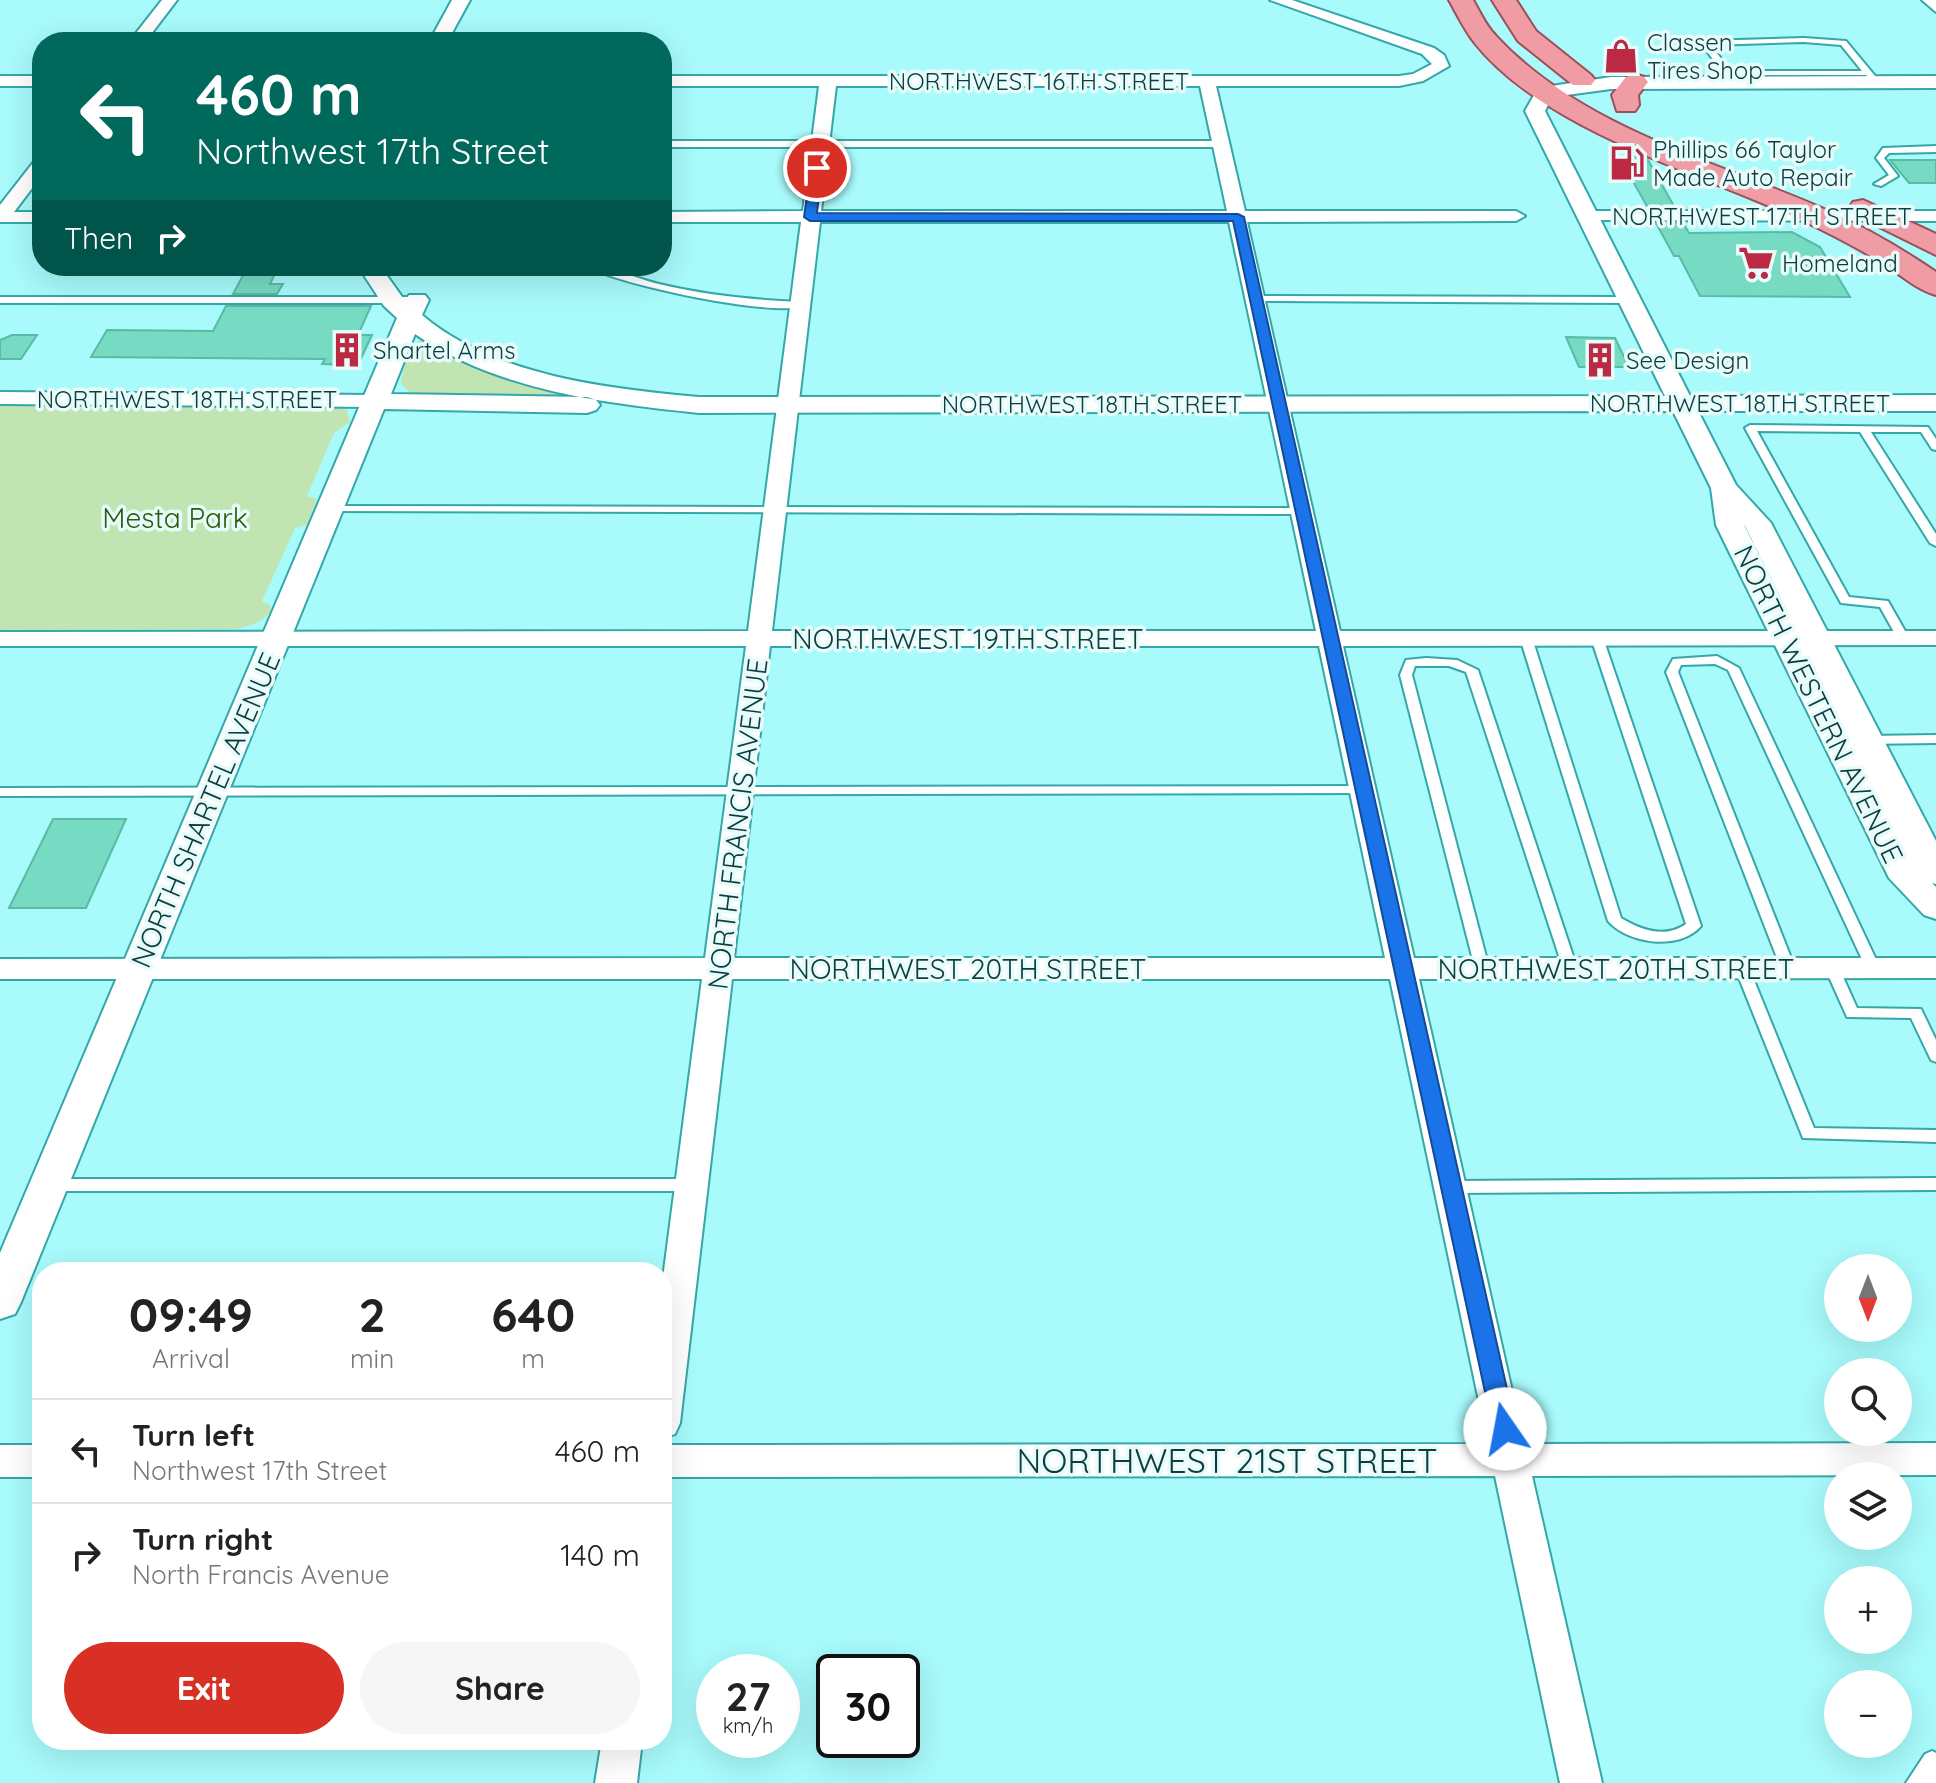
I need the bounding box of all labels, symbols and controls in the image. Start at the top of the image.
place label: Classen Tires Shop [1647,27,1763,85]
shop icon: Classen Tires Shop [1602,37,1640,75]
text: 460 m [196,59,362,129]
icon: left [64,64,168,168]
street label: NORTHWEST 16TH STREET [889,66,1189,96]
text: Northwest 17th Street [196,128,549,173]
pin [783,134,851,202]
place label: Phillips 66 Taylor Made Auto Repair [1653,134,1853,192]
fuel station icon: Phillips 66 Taylor Made Auto Repair [1608,144,1646,182]
icon: arrive [795,146,839,190]
street label: NORTHWEST 17TH STREET [1612,201,1912,231]
icon: right [149,216,193,260]
text: Then [64,219,133,257]
supermarket icon: Homeland [1737,244,1775,282]
place label: Homeland [1782,248,1898,278]
building icon: Shartel Arms [328,331,366,369]
place label: Shartel Arms [373,335,515,365]
building icon: See Design [1581,341,1619,379]
place label: See Design [1626,345,1749,375]
street label: NORTHWEST 18TH STREET [37,384,337,414]
street label: NORTHWEST 18TH STREET [1590,388,1890,418]
street label: NORTHWEST 18TH STREET [942,389,1242,419]
park label: Mesta Park [102,500,248,535]
street label: NORTH WESTERN AVENUE [1727,539,1911,869]
street label: NORTHWEST 19TH STREET [792,621,1144,656]
street label: NORTH SHARTEL AVENUE [123,647,287,973]
street label: NORTH FRANCIS AVENUE [699,657,775,991]
street label: NORTHWEST 20TH STREET [790,951,1146,986]
street label: NORTHWEST 20TH STREET [1438,951,1794,986]
north arrow [1824,1254,1912,1342]
map controls [1824,1254,1912,1758]
text: 09:49 [129,1284,253,1344]
text: 2 [358,1284,386,1344]
text: 640 [491,1284,575,1344]
text: Arrival [152,1342,230,1375]
text: min [350,1342,394,1375]
text: m [521,1342,545,1375]
button: search [1824,1358,1912,1446]
position arrow [1463,1387,1547,1471]
text: Turn left [132,1416,255,1454]
icon: left [64,1429,108,1473]
text: 460 m [555,1432,640,1470]
street label: NORTHWEST 21ST STREET [1016,1439,1438,1482]
text: Northwest 17th Street [132,1454,387,1487]
button: layers [1824,1462,1912,1550]
text: Turn right [132,1520,273,1558]
icon: right [64,1533,108,1577]
text: 140 m [560,1536,640,1574]
text: North Francis Avenue [132,1558,390,1591]
button: + [1824,1566,1912,1654]
button: Exit [64,1642,344,1734]
button: Share [360,1642,640,1734]
speed limit sign: 30 [816,1654,920,1758]
button: − [1824,1670,1912,1758]
text: 27 [726,1671,770,1721]
text: km/h [723,1713,773,1738]

